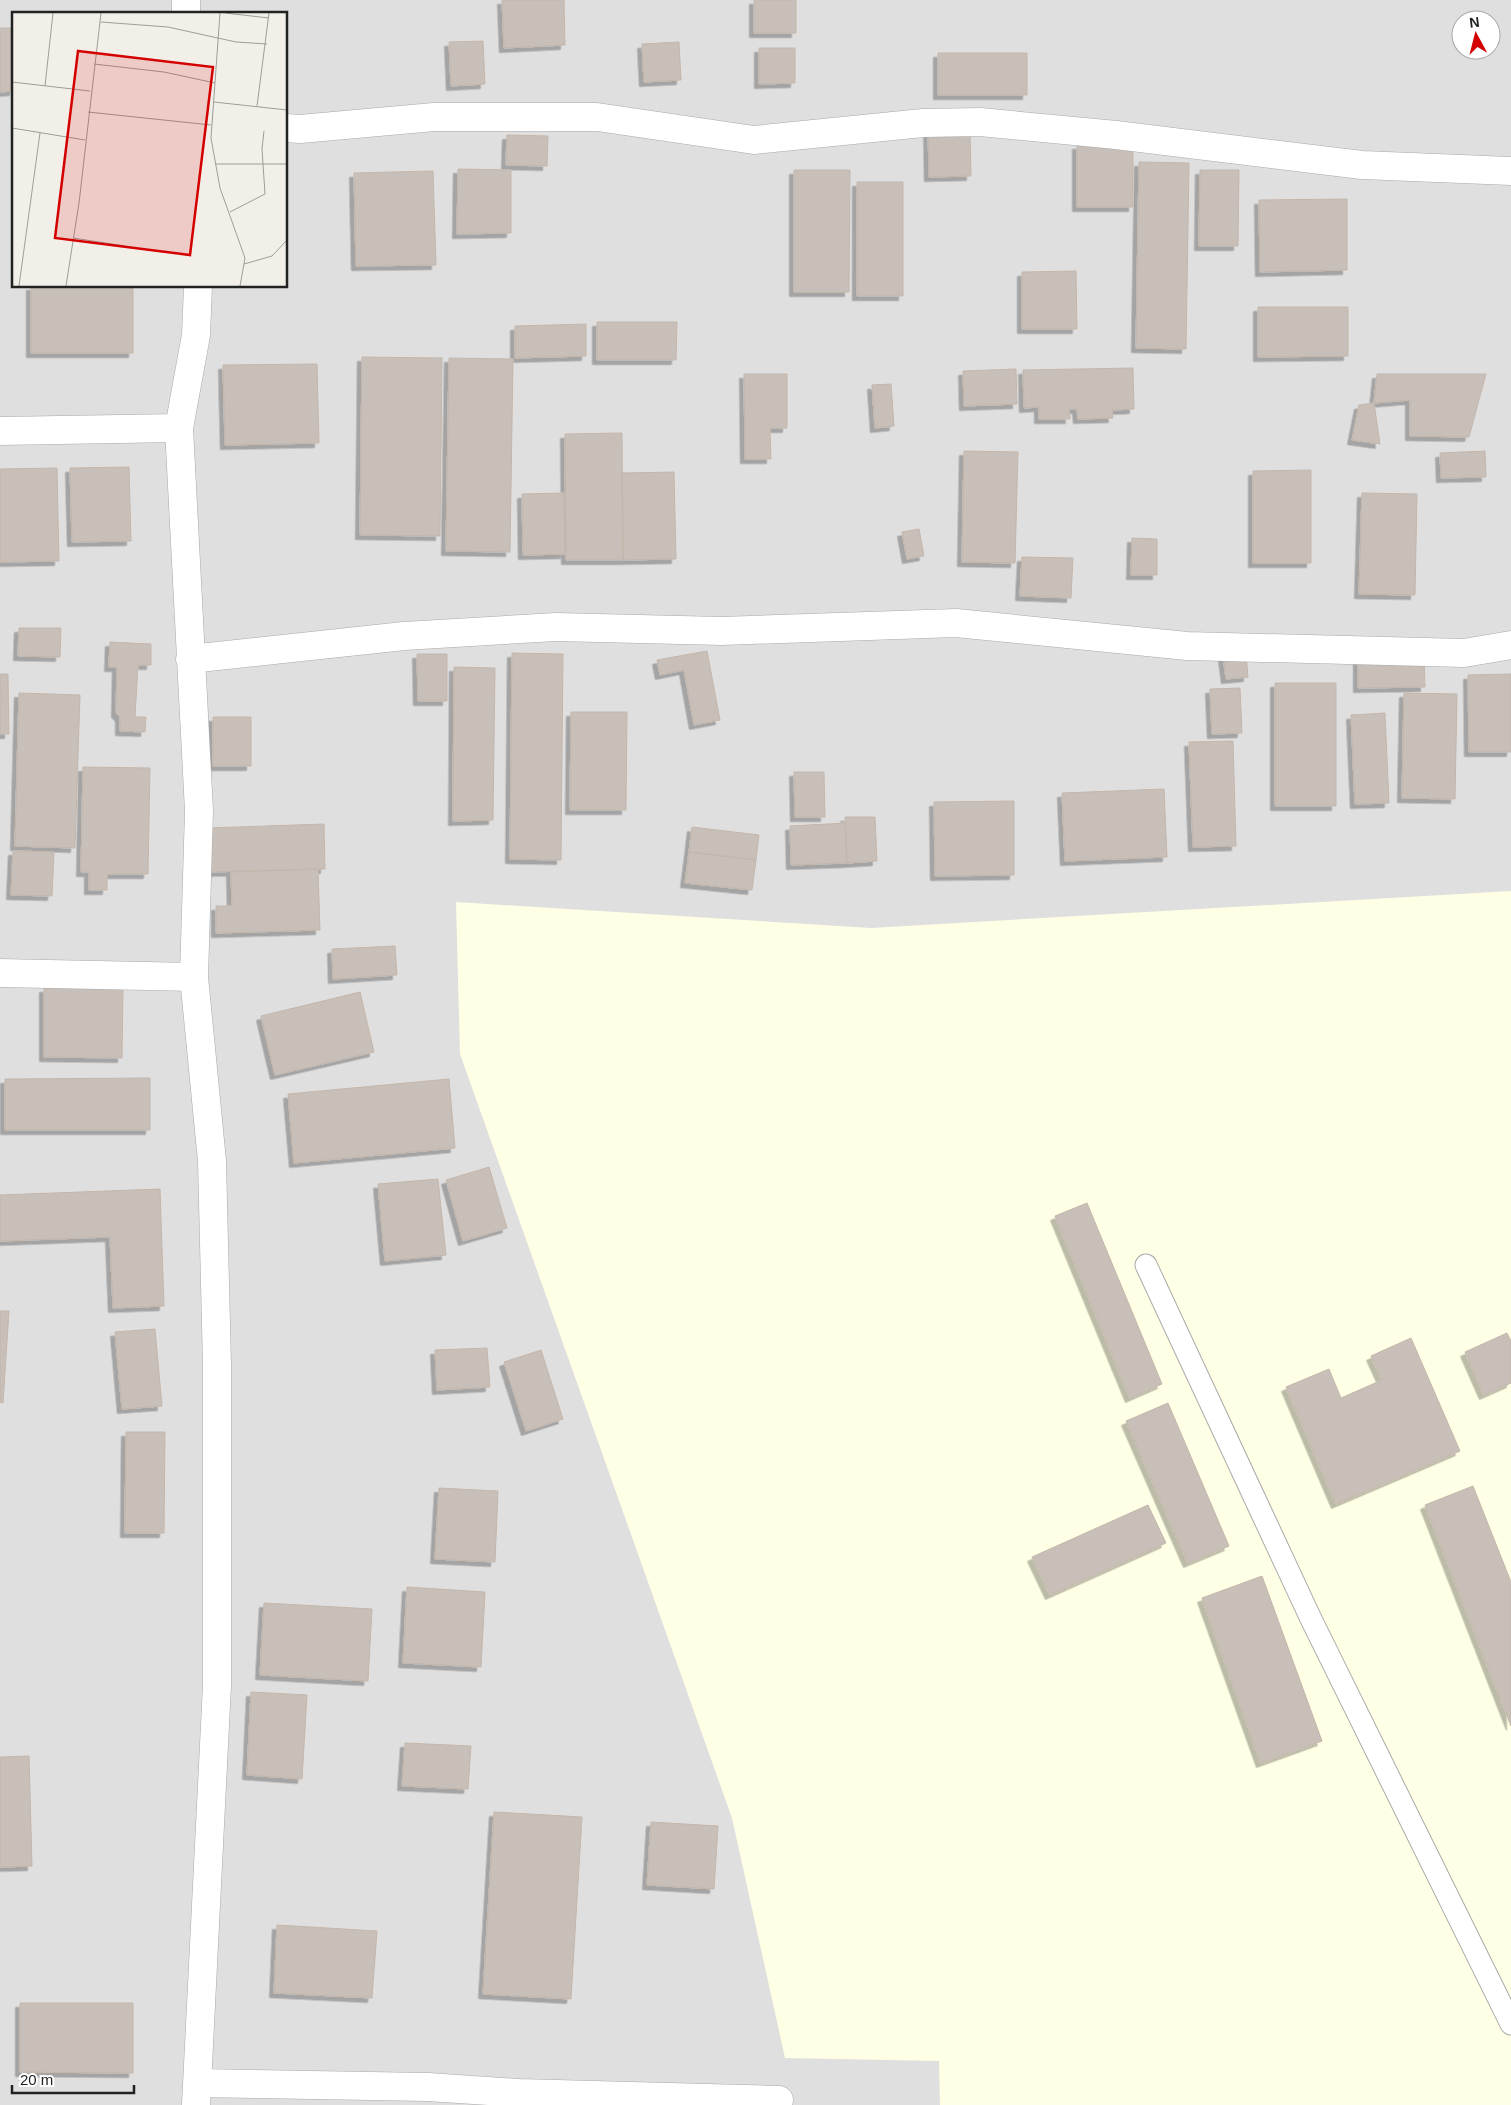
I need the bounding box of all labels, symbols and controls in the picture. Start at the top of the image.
north arrow [1451,10,1501,60]
inset map [12,12,288,288]
text: N [1468,14,1480,31]
scale bar [12,2062,135,2094]
text: 20 m [20,2071,53,2088]

